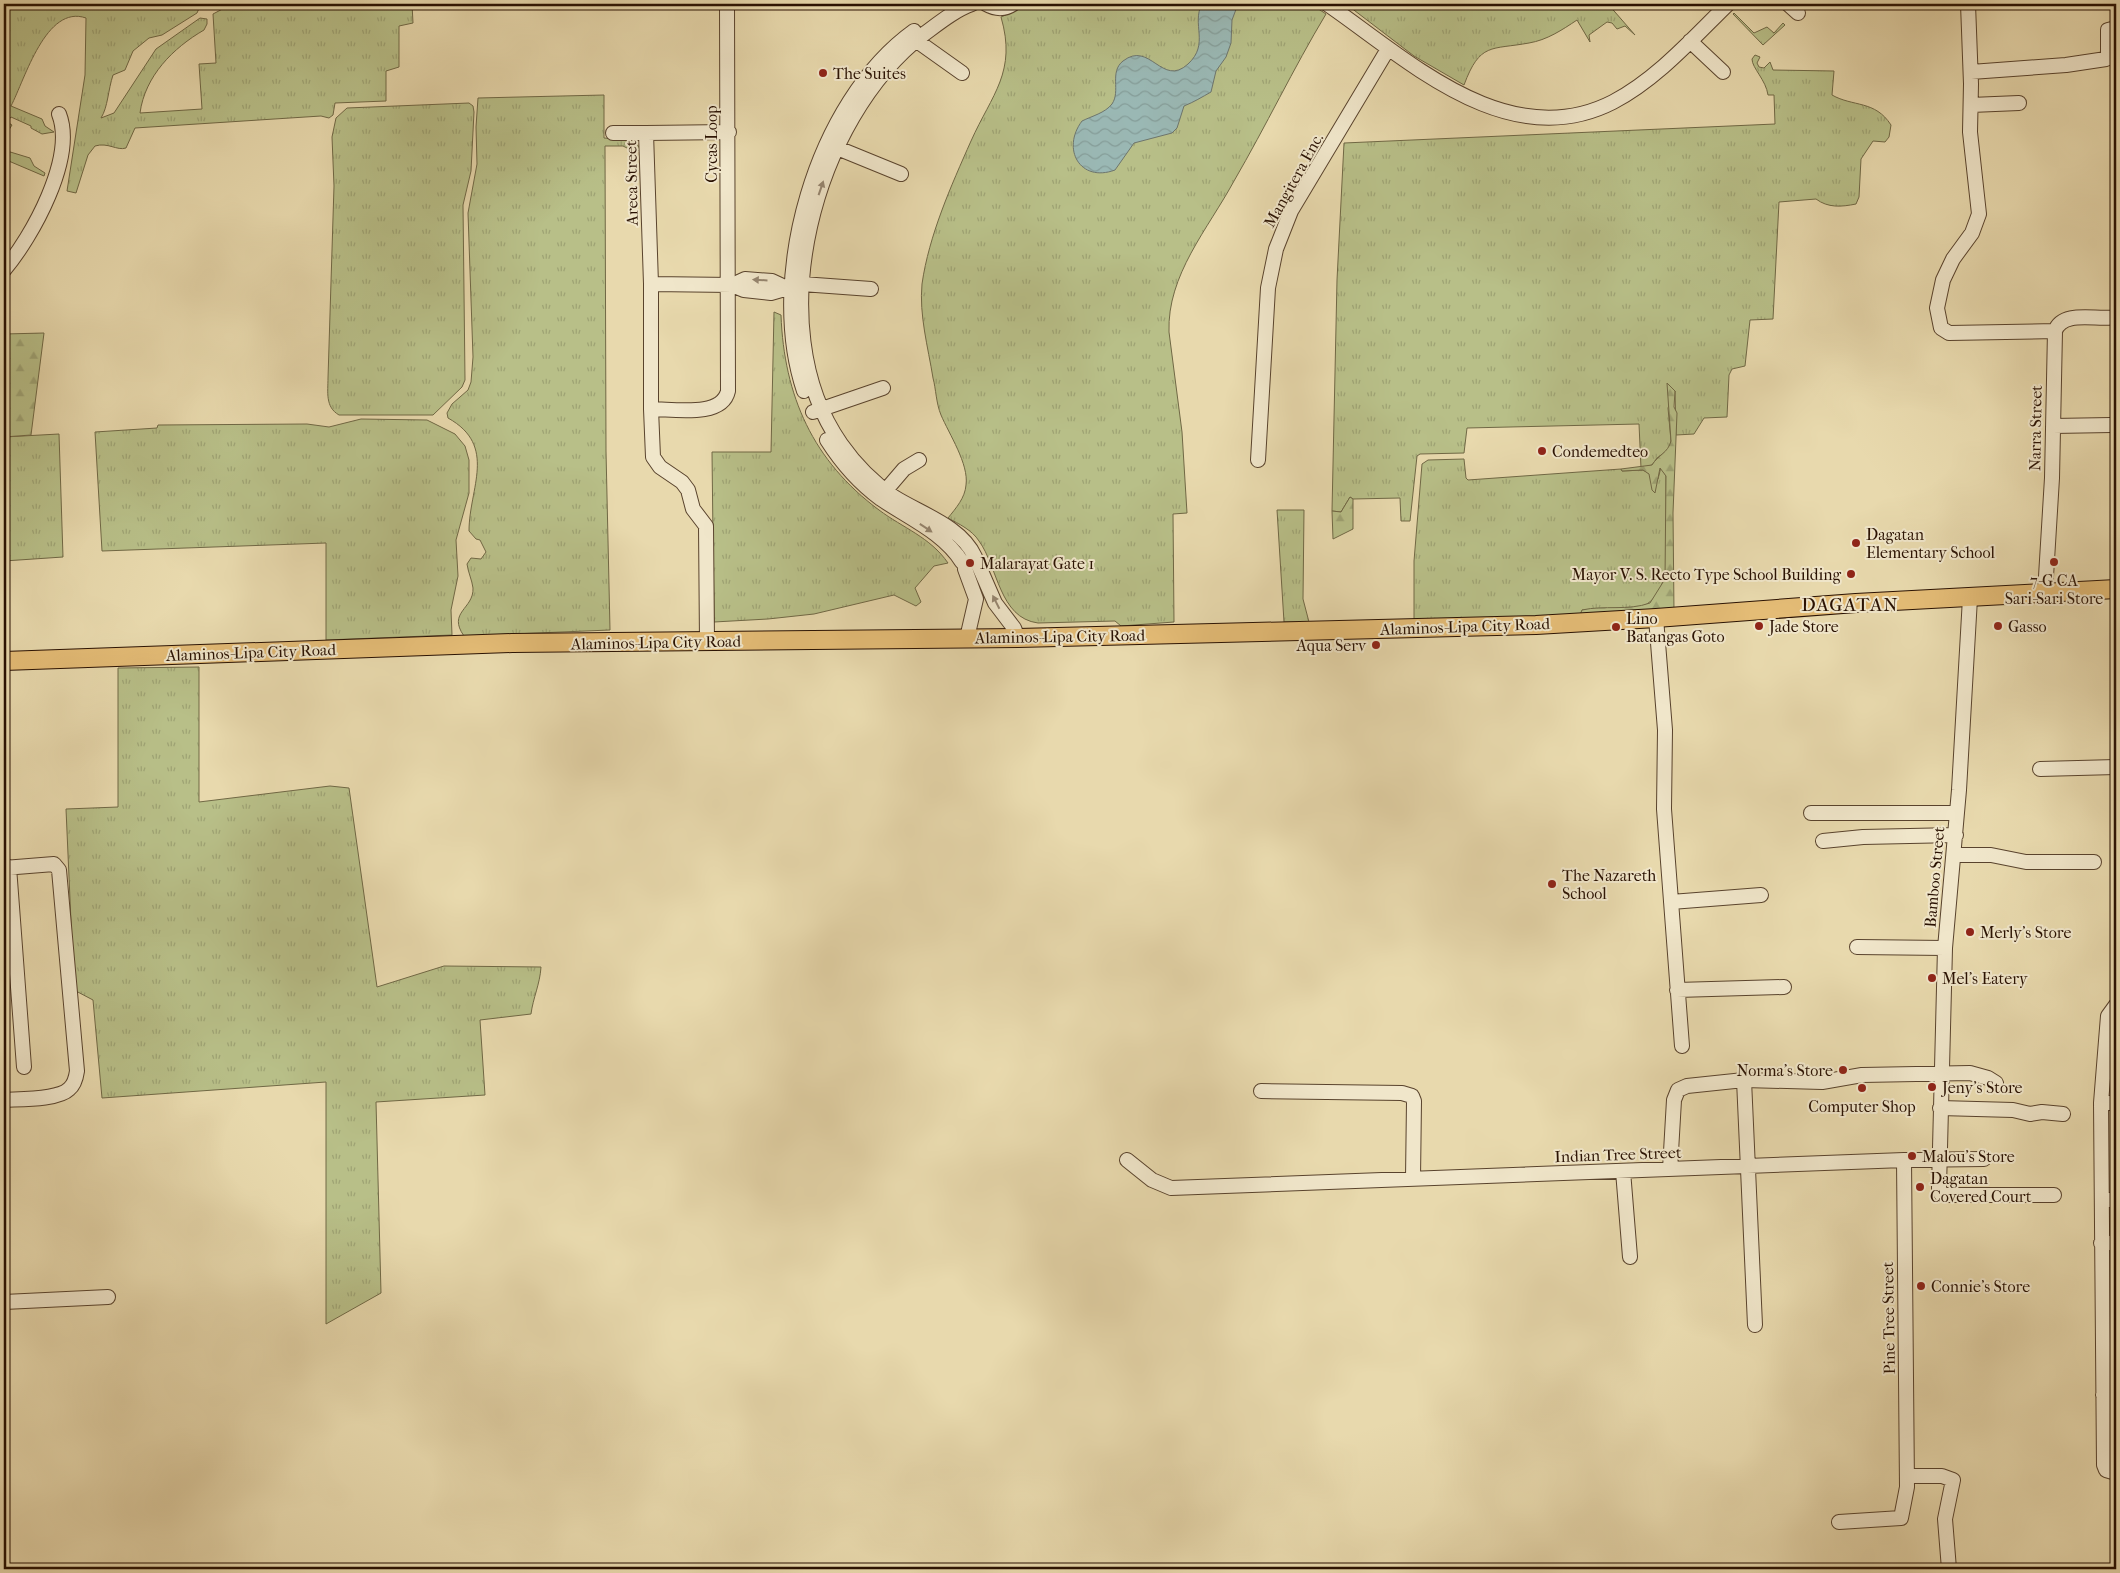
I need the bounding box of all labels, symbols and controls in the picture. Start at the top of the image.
place label: The Suites [833,64,906,83]
marker: The Suites [817,67,829,79]
street label: Cycas Loop [702,105,721,183]
street label: Mangitera Enc. [1260,130,1327,231]
street label: Areca Street [621,140,642,227]
one-way arrow [818,180,826,195]
one-way arrow [751,276,767,284]
street label: Narra Street [2025,385,2046,471]
place label: Condemedteo [1552,442,1648,461]
marker: Condemedteo [1536,445,1548,457]
one-way arrow [920,524,933,533]
place label: Dagatan Elementary School [1866,525,1995,562]
marker: Dagatan Elementary School [1850,537,1862,549]
place label: Malarayat Gate 1 [980,554,1094,573]
marker: 7-G CA Sari-Sari Store [2048,556,2060,568]
marker: Malarayat Gate 1 [964,557,976,569]
place label: Mayor V. S. Recto Type School Building [1572,565,1841,584]
marker: Mayor V. S. Recto Type School Building [1845,568,1857,580]
place label: 7-G CA Sari-Sari Store [2005,571,2103,608]
district label: DAGATAN [1801,594,1899,616]
one-way arrow [992,595,1000,610]
place label: Lino Batangas Goto [1626,609,1725,646]
street label: Alaminos-Lipa City Road [1379,614,1551,639]
place label: Jade Store [1767,617,1839,636]
place label: Gasso [2008,617,2047,636]
marker: Jade Store [1753,620,1765,632]
marker: Gasso [1992,620,2004,632]
marker: Lino Batangas Goto [1610,621,1622,633]
street label: Alaminos-Lipa City Road [974,626,1145,647]
street label: Alaminos-Lipa City Road [570,632,741,653]
place label: Aqua Serv [1296,636,1367,655]
marker: Aqua Serv [1370,639,1382,651]
street label: Alaminos-Lipa City Road [165,640,337,665]
street label: Bamboo Street [1921,825,1948,928]
place label: The Nazareth School [1562,866,1656,903]
marker: The Nazareth School [1546,878,1558,890]
place label: Merly's Store [1980,923,2071,942]
marker: Merly's Store [1964,926,1976,938]
place label: Mel's Eatery [1942,969,2028,988]
marker: Mel's Eatery [1926,972,1938,984]
place label: Norma's Store [1737,1061,1833,1080]
marker: Norma's Store [1837,1064,1849,1076]
place label: Jeny's Store [1940,1078,2023,1097]
marker: Jeny's Store [1926,1081,1938,1093]
marker: Computer Shop [1856,1082,1868,1094]
place label: Computer Shop [1808,1097,1916,1116]
street label: Indian Tree Street [1554,1143,1682,1166]
place label: Malou's Store [1922,1147,2015,1166]
marker: Malou's Store [1906,1150,1918,1162]
place label: Dagatan Covered Court [1930,1169,2032,1206]
marker: Dagatan Covered Court [1914,1181,1926,1193]
street label: Pine Tree Street [1878,1261,1899,1375]
place label: Connie's Store [1931,1277,2030,1296]
marker: Connie's Store [1915,1280,1927,1292]

